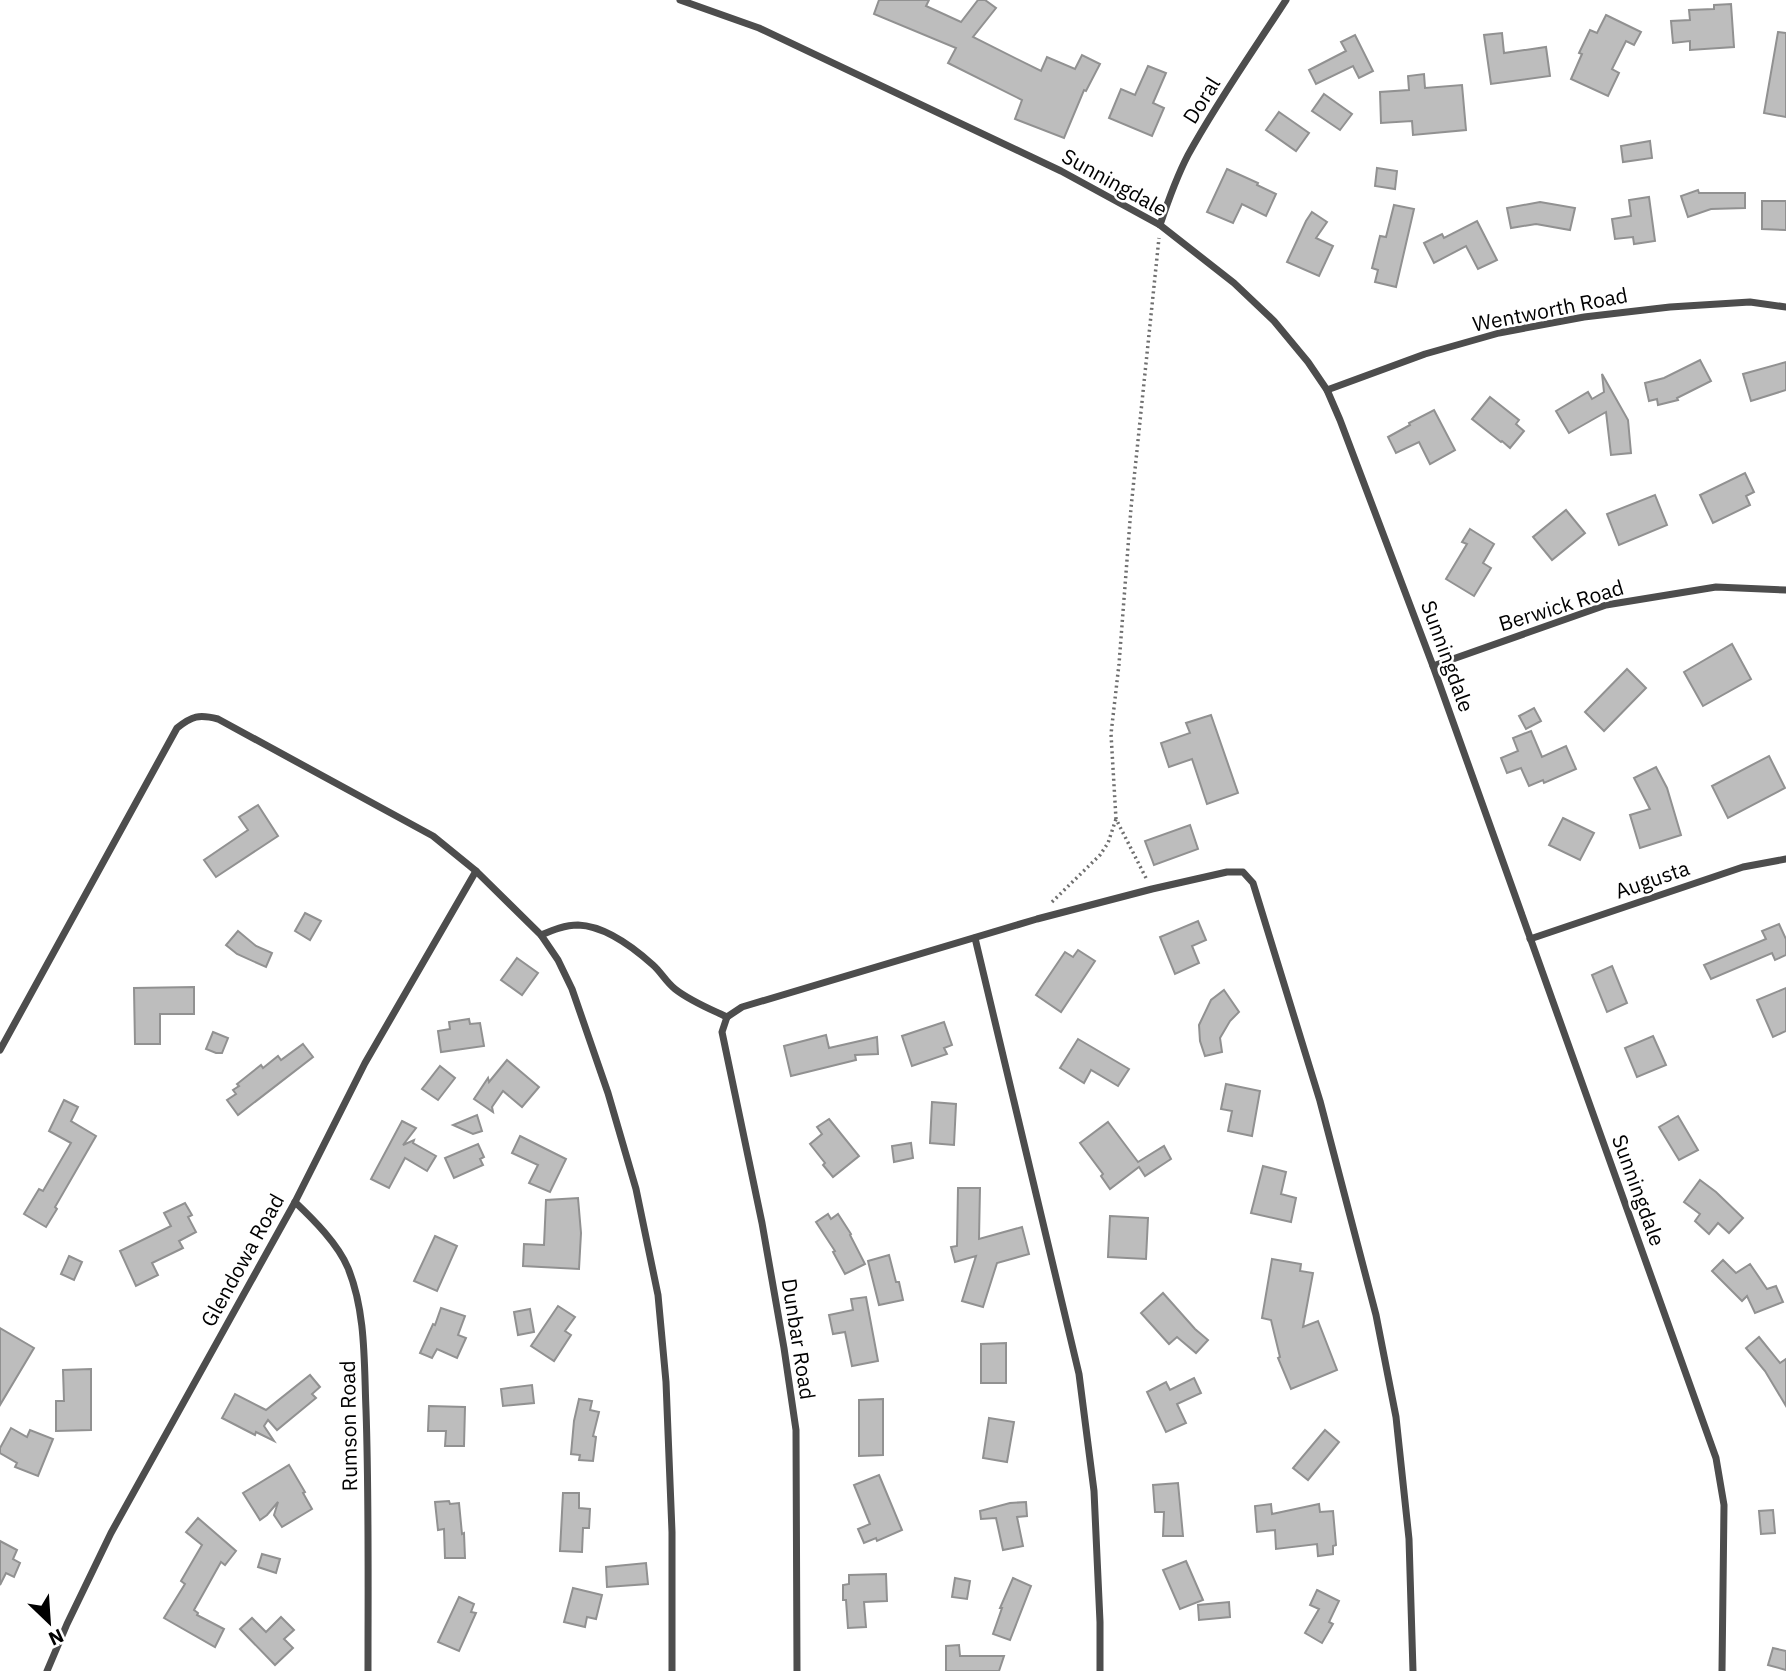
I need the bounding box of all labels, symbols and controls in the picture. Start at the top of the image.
street label: Doral [1176,71,1226,129]
street label: Sunningdale [1057,141,1173,223]
street label: Wentworth Road [1470,280,1630,338]
street label: Berwick Road [1495,573,1627,637]
street label: Sunningdale [1415,596,1481,716]
street label: Augusta [1611,853,1693,905]
street label: Sunningdale [1606,1130,1672,1250]
street label: Glendowa Road [194,1188,290,1332]
street label: Dunbar Road [776,1276,822,1402]
street label: Rumson Road [333,1360,363,1492]
north arrow [14,1587,84,1657]
text: N [45,1624,67,1651]

